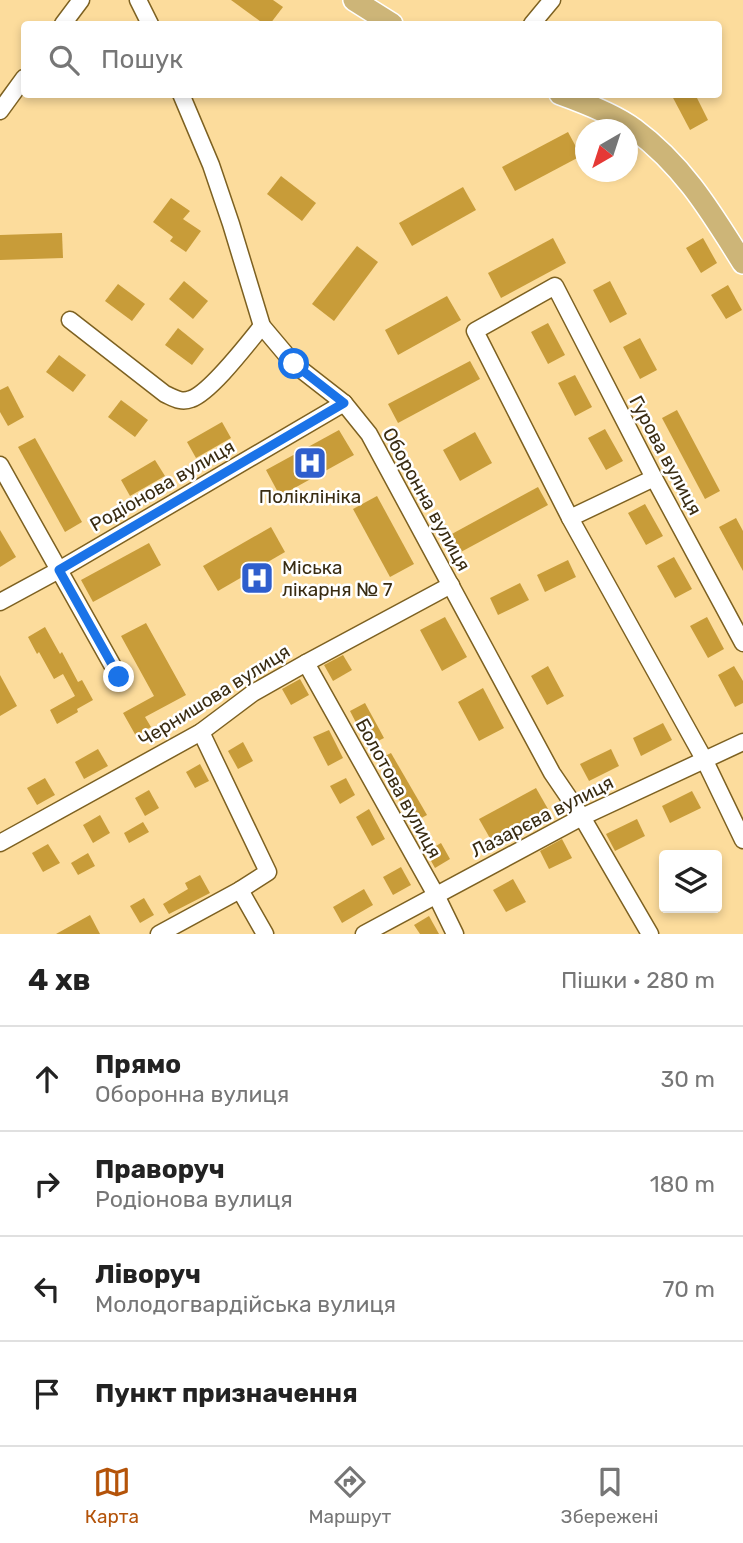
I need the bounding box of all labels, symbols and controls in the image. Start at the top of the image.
search box [21,21,722,98]
icon: search [45,41,83,79]
text: Пошук [101,44,183,75]
north arrow [575,119,638,182]
route start [278,348,309,379]
street label: Гурова вулиця [624,392,707,519]
street label: Оборонна вулиця [378,423,476,575]
street label: Родіонова вулиця [86,435,239,536]
hospital icon: Поліклініка [291,444,329,482]
place label: Поліклініка [259,485,361,508]
place label: Міська лікарня № 7 [282,556,393,601]
hospital icon: Міська лікарня № 7 [238,559,276,597]
street label: Чернишова вулиця [134,639,294,751]
route end [103,661,134,692]
street label: Болотова вулиця [351,714,447,862]
street label: Лазарєва вулиця [467,771,617,862]
map controls [659,850,722,913]
button: layers [659,850,722,913]
text: 4 хв [28,962,91,998]
text: Пішки · 280 m [561,966,715,994]
text: Прямо [95,1049,181,1080]
icon: ahead [28,1060,66,1098]
text: 30 m [660,1065,715,1093]
text: Оборонна вулиця [95,1080,289,1108]
text: Праворуч [95,1154,225,1185]
icon: right [28,1165,66,1203]
text: 180 m [650,1170,715,1198]
text: Родіонова вулиця [95,1185,293,1213]
text: Ліворуч [95,1259,201,1290]
icon: left [28,1270,66,1308]
text: 70 m [663,1275,715,1303]
text: Молодогвардійська вулиця [95,1290,396,1318]
icon: arrive [28,1375,66,1413]
text: Пункт призначення [95,1378,358,1409]
tab: Карта [85,1463,139,1528]
tab: Маршрут [308,1463,391,1528]
tab: Збережені [561,1463,658,1528]

